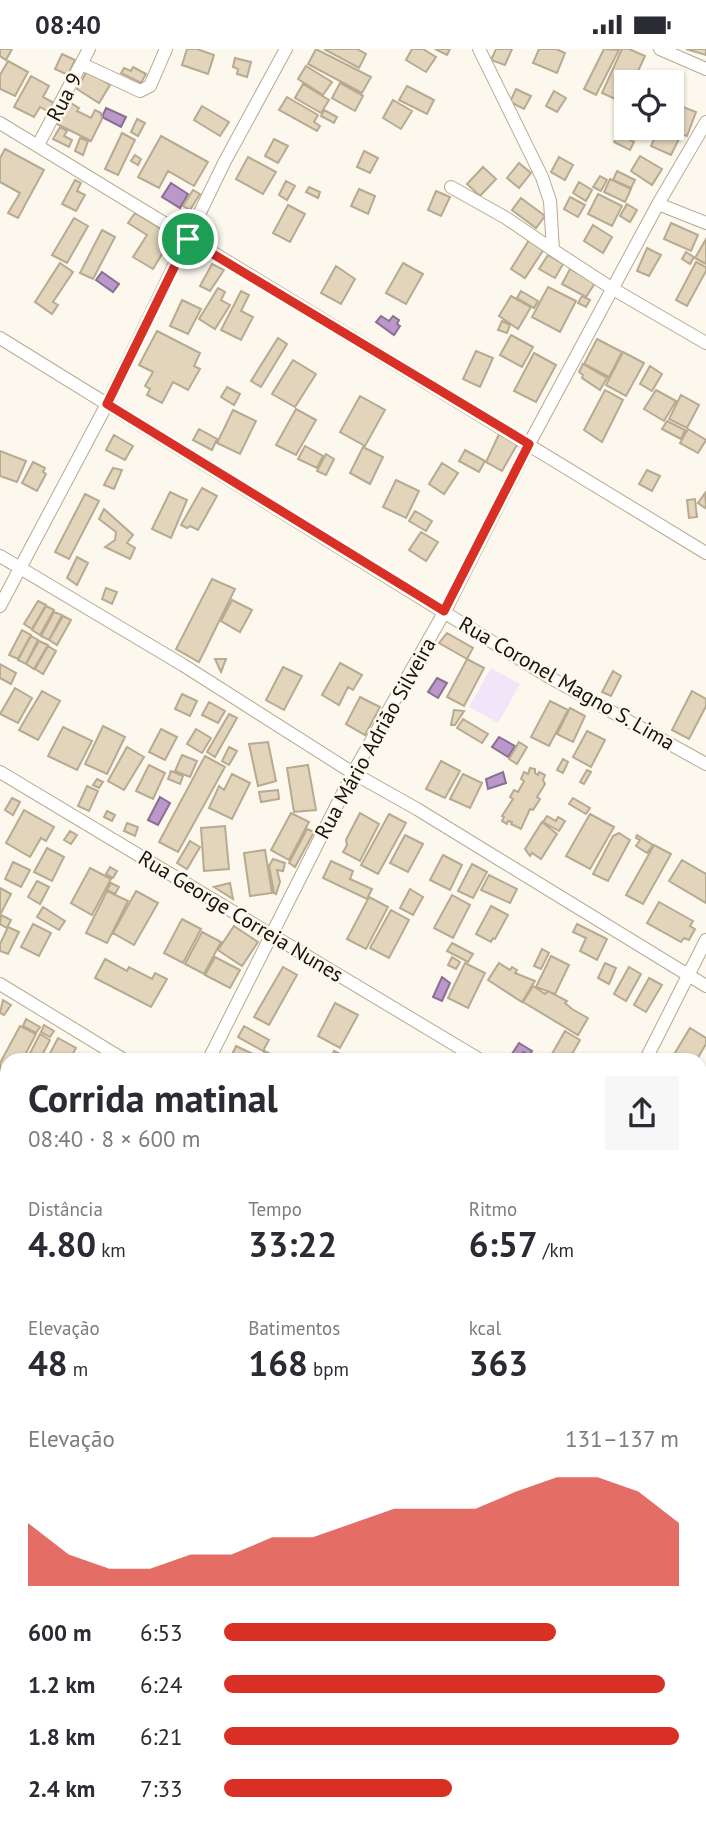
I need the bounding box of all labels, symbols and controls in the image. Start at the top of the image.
text: 08:40 [35,8,101,41]
street label: Rua 9 [40,68,88,126]
map controls [614,70,684,140]
button: locate [614,70,684,140]
pin [158,209,218,269]
icon: arrive [169,220,207,258]
street label: Rua Coronel Magno S. Lima [454,610,680,756]
street label: Rua Mário Adrião Silveira [308,633,442,843]
street label: Rua George Correia Nunes [134,844,348,988]
text: Corrida matinal [28,1073,278,1122]
button: share [605,1076,679,1150]
text: 08:40 · 8 × 600 m [28,1124,200,1153]
text: Distância [28,1197,103,1221]
text: Tempo [248,1197,302,1221]
text: Ritmo [469,1197,517,1221]
text: 4.80 [28,1221,96,1267]
text: 33:22 [248,1221,337,1267]
text: 6:57 [469,1221,538,1267]
text: km [96,1238,126,1262]
text: /km [538,1238,574,1262]
text: Elevação [28,1316,100,1340]
text: Batimentos [248,1316,340,1340]
text: kcal [469,1316,501,1340]
text: 48 [28,1340,68,1386]
text: 168 [248,1340,308,1386]
text: 363 [469,1340,528,1386]
text: m [68,1357,88,1381]
text: bpm [308,1357,349,1381]
text: Elevação [28,1424,115,1453]
text: 131–137 m [565,1424,679,1453]
text: 600 m [28,1618,91,1647]
text: 6:53 [140,1618,183,1647]
text: 1.2 km [28,1670,95,1699]
text: 6:24 [140,1670,183,1699]
text: 1.8 km [28,1722,95,1751]
text: 6:21 [140,1722,183,1751]
text: 2.4 km [28,1774,95,1803]
text: 7:33 [140,1774,183,1803]

